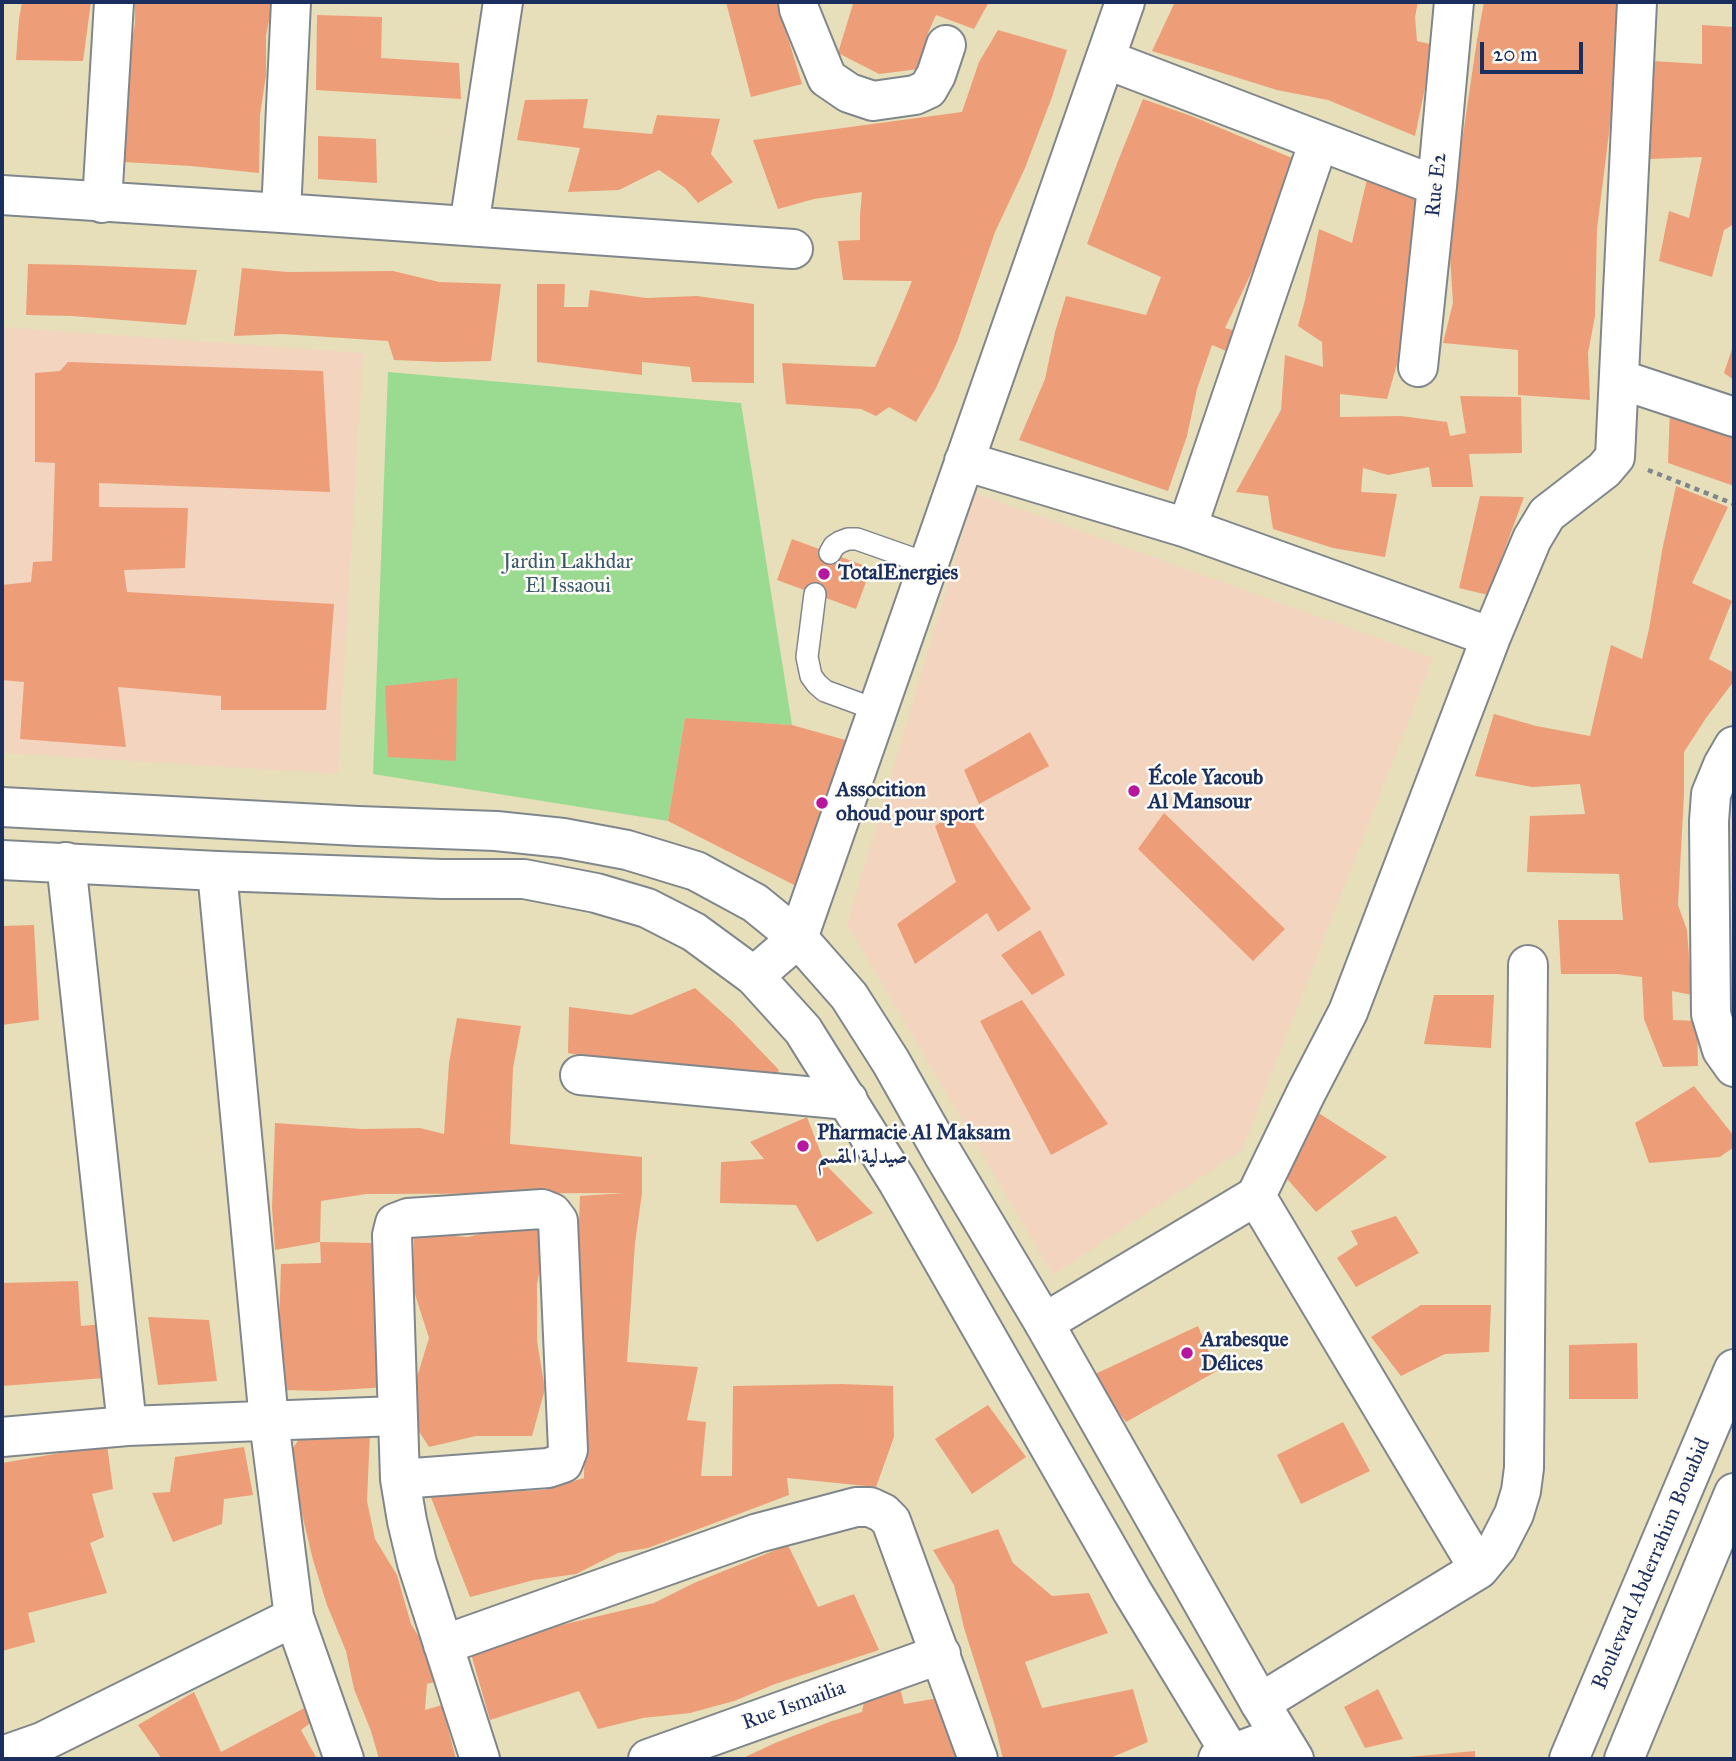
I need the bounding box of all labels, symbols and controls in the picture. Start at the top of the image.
scale bar [1484,28,1587,72]
text: 20 m [1493,41,1538,67]
street label: Rue E2 [1421,152,1453,218]
park label: Jardin Lakhdar El Issaoui [503,550,633,600]
place label: TotalEnergies [838,561,958,587]
marker: TotalEnergies [816,566,832,582]
place label: École Yacoub Al Mansour [1148,766,1263,816]
place label: Assocition ohoud pour sport [836,778,984,828]
marker: École Yacoub Al Mansour [1126,783,1142,799]
marker: Assocition ohoud pour sport [814,795,830,811]
place label: Pharmacie Al Maksam صيدلية المقسم [817,1121,1011,1171]
marker: Pharmacie Al Maksam صيدلية المقسم [795,1138,811,1154]
place label: Arabesque Délices [1201,1328,1288,1378]
marker: Arabesque Délices [1179,1345,1195,1361]
street label: Boulevard Abderrahim Bouabid [1588,1434,1716,1694]
street label: Rue Ismailia [739,1676,849,1736]

